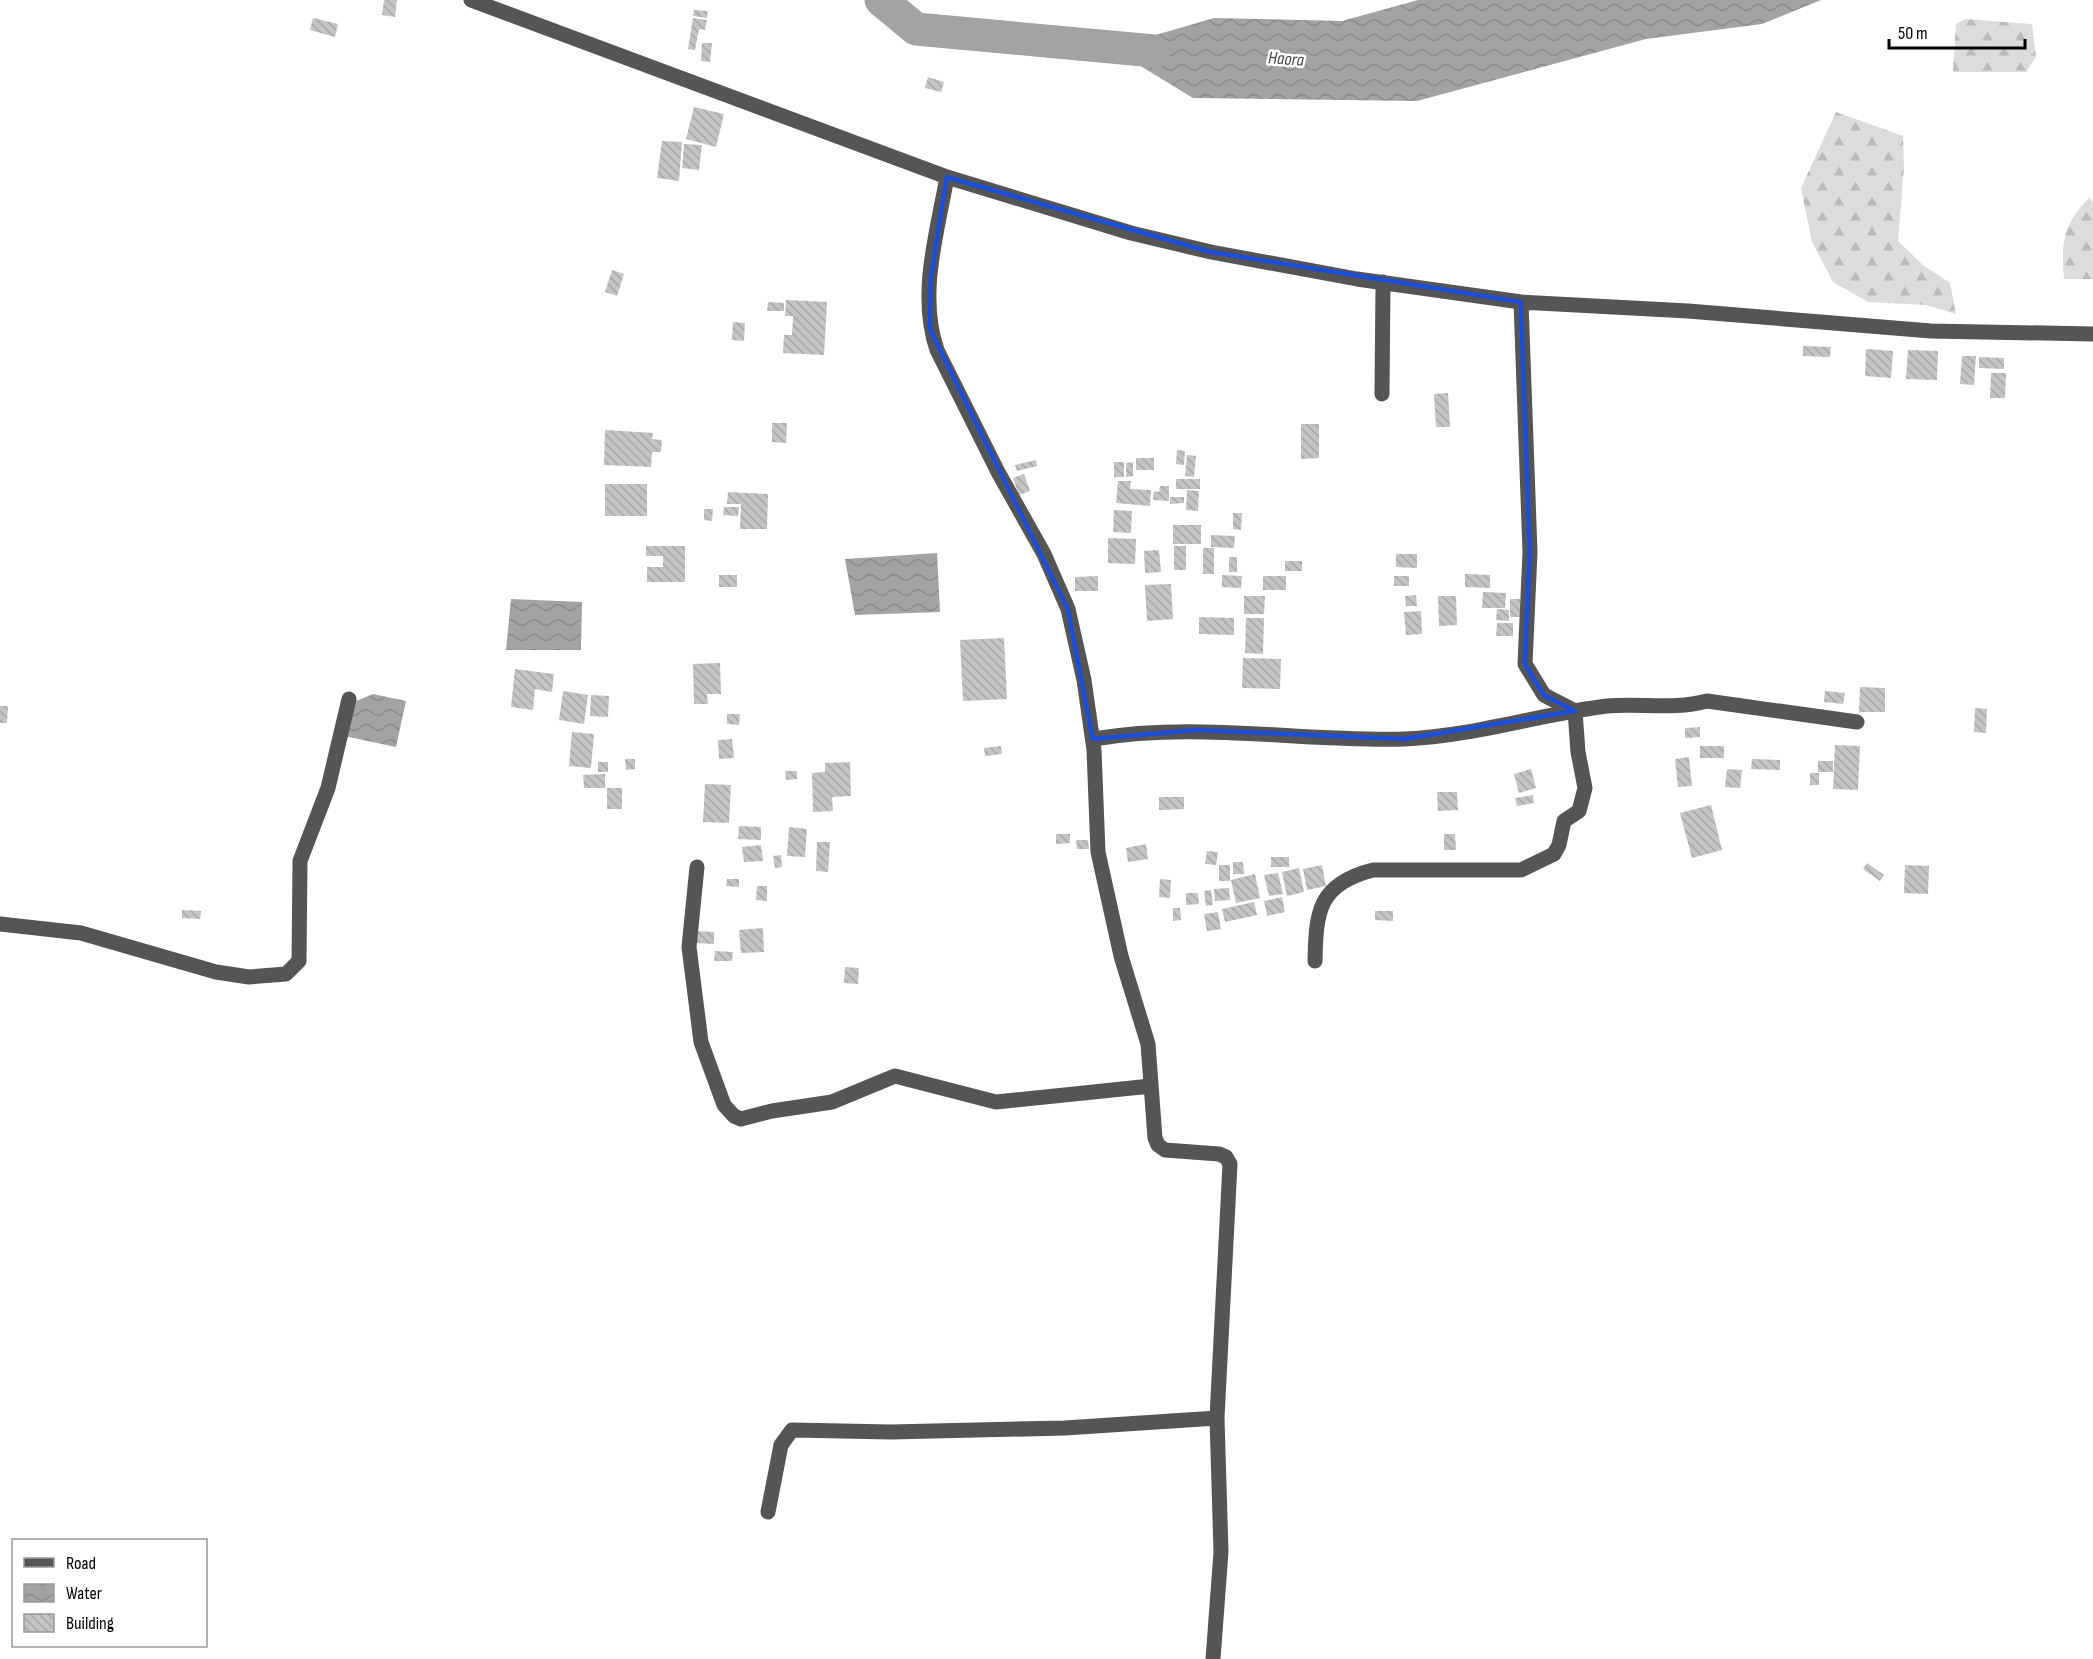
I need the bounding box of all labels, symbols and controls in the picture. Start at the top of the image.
scale bar [1889,12,2026,50]
text: 50 m [1898,23,1928,44]
water label: Haora [1267,47,1305,71]
legend [12,1539,207,1647]
text: Road [66,1553,96,1574]
text: Water [66,1583,102,1604]
text: Building [66,1613,114,1634]

